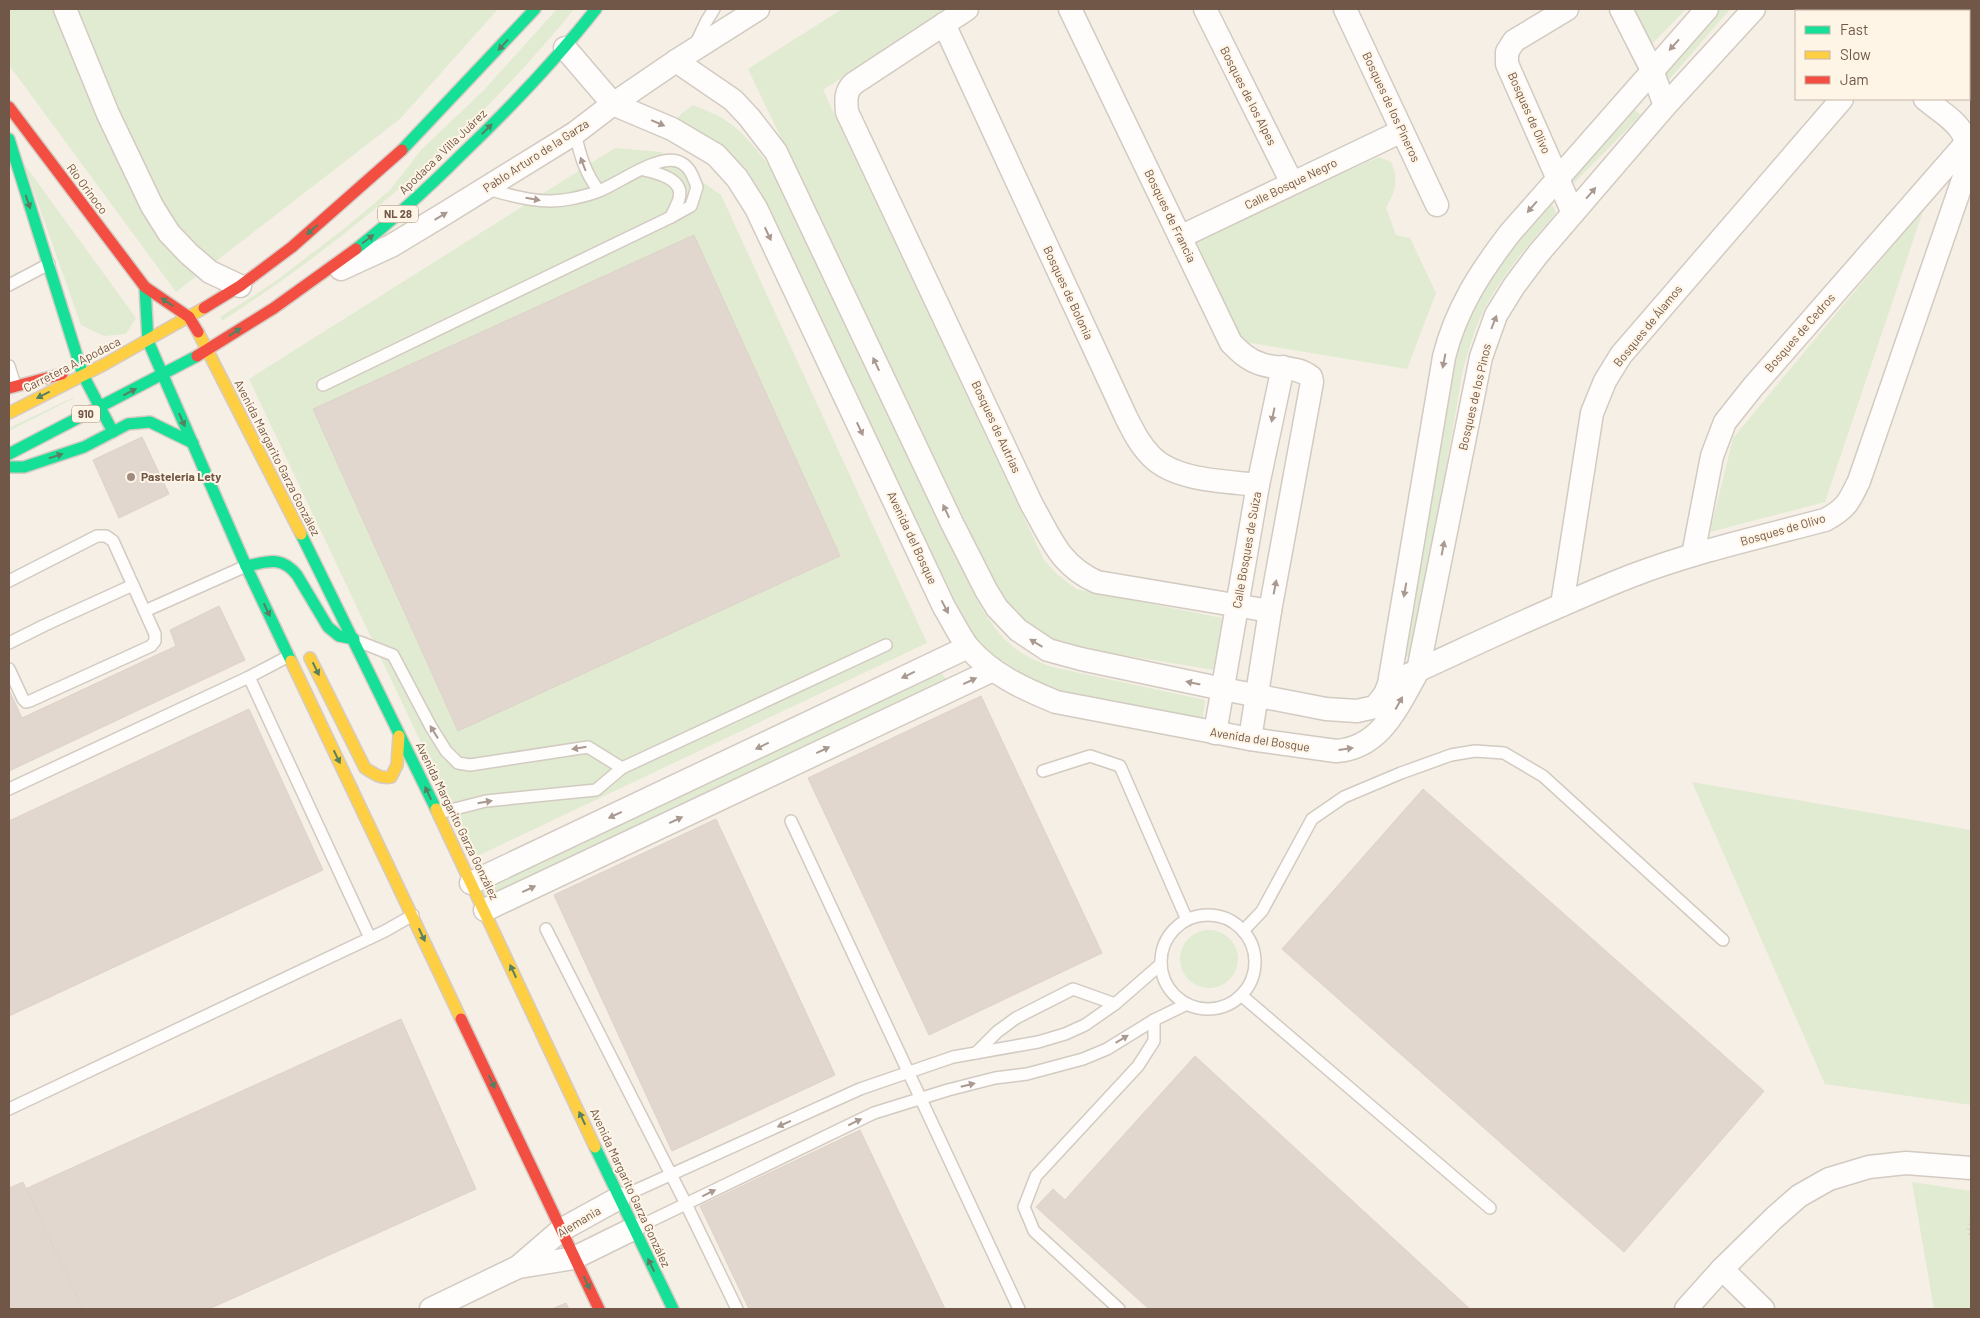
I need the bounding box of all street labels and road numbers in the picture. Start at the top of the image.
street label: Bosques de los Alpes [1218,44,1280,147]
street label: Bosques de los Pineros [1360,49,1424,164]
street label: Bosques de Olivo [1506,70,1554,156]
street label: Apodaca a Villa Juárez [396,106,489,197]
street label: Pablo Arturo de la Garza [480,116,591,195]
street label: Calle Bosque Negro [1242,155,1339,212]
street label: Río Orinoco [64,160,111,216]
street label: Bosques de Francia [1142,167,1199,264]
road number: NL 28 [378,205,418,222]
street label: Bosques de Bolonia [1041,244,1097,342]
street label: Bosques de Álamos [1610,282,1685,369]
street label: Bosques de Cedros [1761,290,1837,375]
street label: Carretera A Apodaca [21,334,122,395]
street label: Bosques de los Pinos [1455,342,1493,451]
street label: Avenida Margarito Garza González [232,377,324,538]
street label: Bosques de Autrias [969,378,1025,475]
road number: 910 [72,406,100,422]
street label: Avenida del Bosque [885,489,941,586]
street label: Calle Bosques de Suiza [1229,490,1263,609]
street label: Bosques de Olivo [1738,510,1827,548]
street label: Avenida del Bosque [1209,724,1311,754]
street label: Avenida Margarito Garza González [414,740,502,902]
street label: Avenida Margarito Garza González [588,1106,674,1269]
street label: Alemania [554,1203,603,1240]

